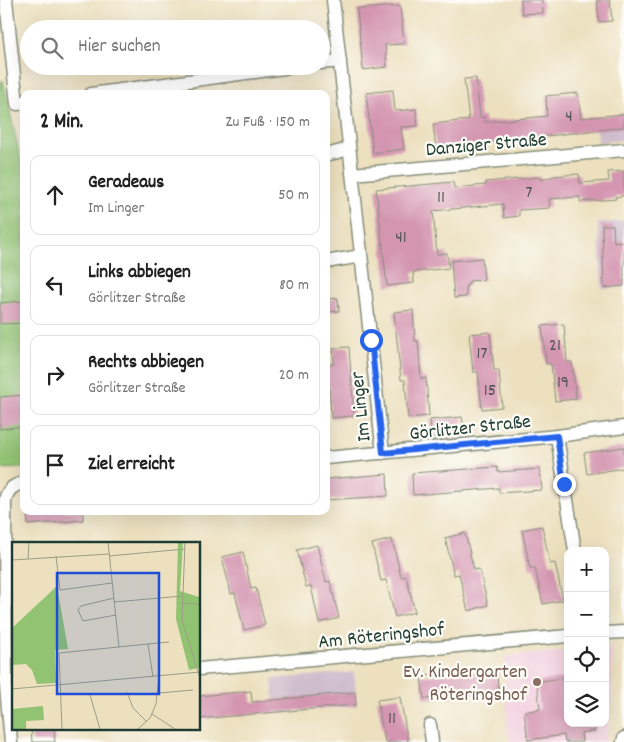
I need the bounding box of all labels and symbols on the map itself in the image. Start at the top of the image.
house number: 4 [565,105,573,130]
street label: Danziger Straße [425,127,548,165]
house number: 7 [526,181,533,206]
house number: 11 [437,186,445,211]
house number: 41 [395,226,407,251]
route start [360,329,383,352]
house number: 21 [549,334,561,359]
house number: 17 [477,342,488,367]
street label: Im Linger [344,370,380,443]
house number: 19 [557,371,569,396]
house number: 15 [484,379,496,404]
street label: Görlitzer Straße [408,409,533,449]
route end [553,473,576,496]
inset map [12,542,200,730]
street label: Am Röteringshof [317,616,447,658]
place label: Ev. Kindergarten Röteringshof [403,659,528,710]
marker: Ev. Kindergarten Röteringshof [531,676,543,688]
house number: 11 [388,707,396,732]

